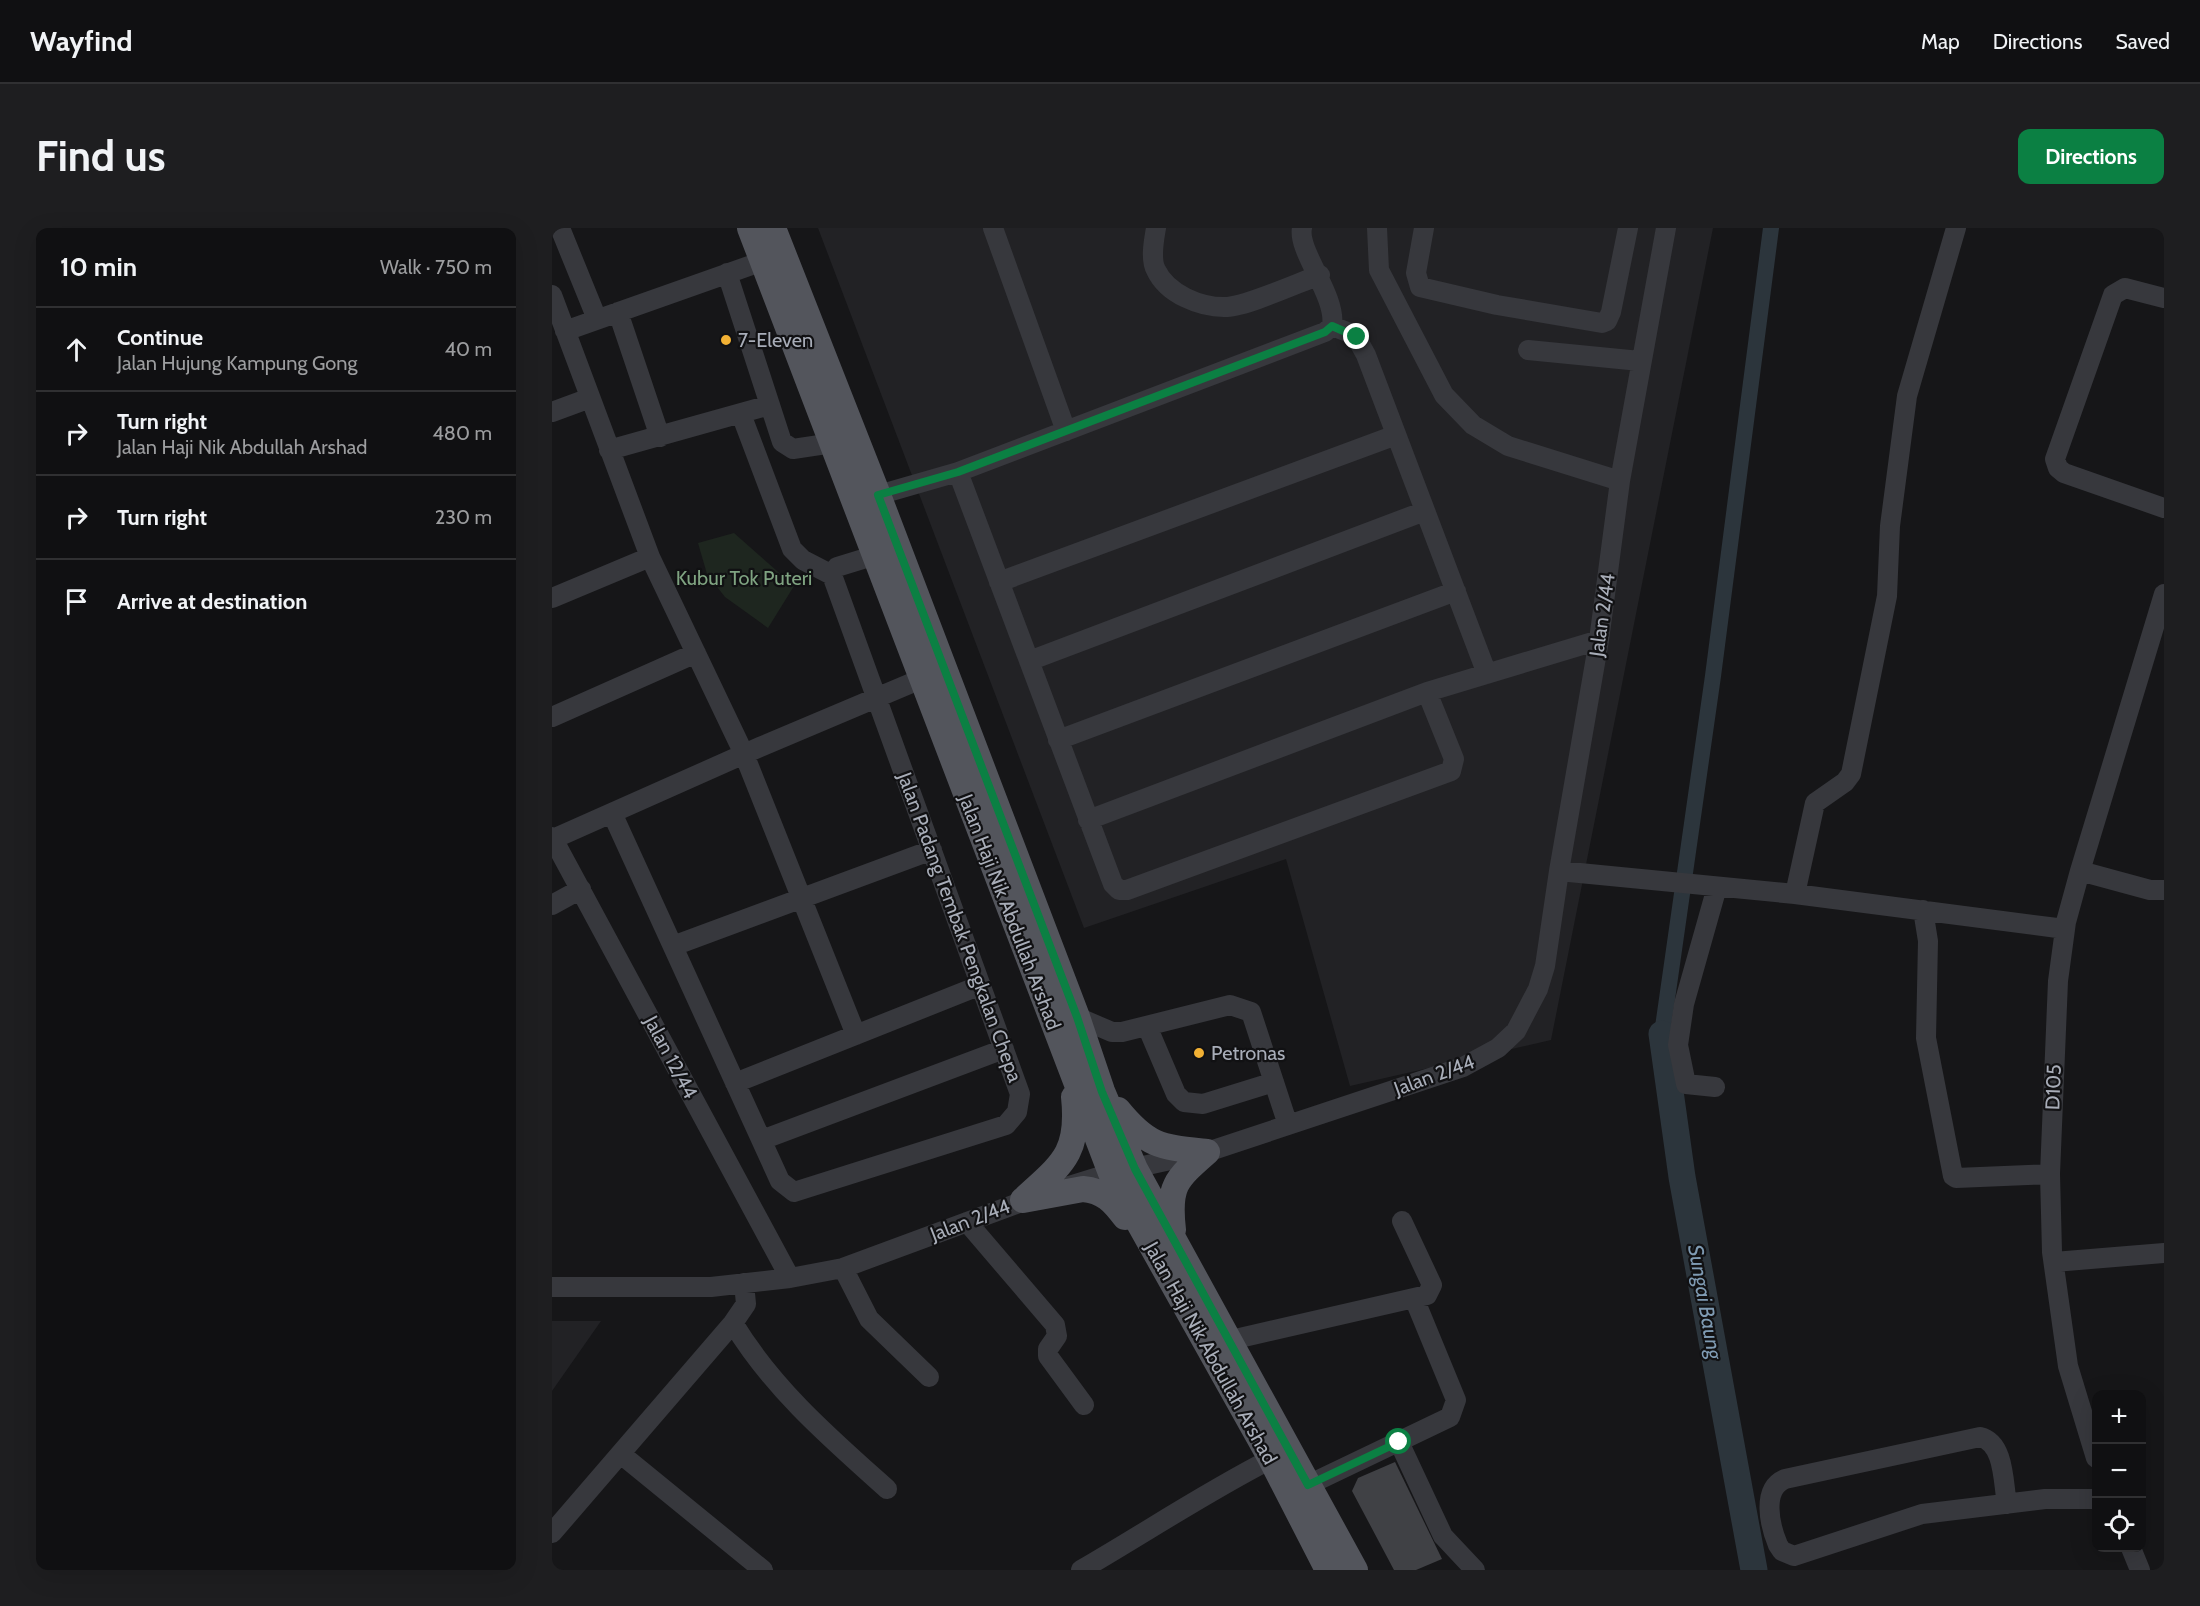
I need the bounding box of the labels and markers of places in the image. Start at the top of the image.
place label: 7-Eleven [738,328,813,352]
marker: 7-Eleven [719,333,733,347]
place label: Petronas [1211,1041,1285,1065]
marker: Petronas [1192,1046,1206,1060]

